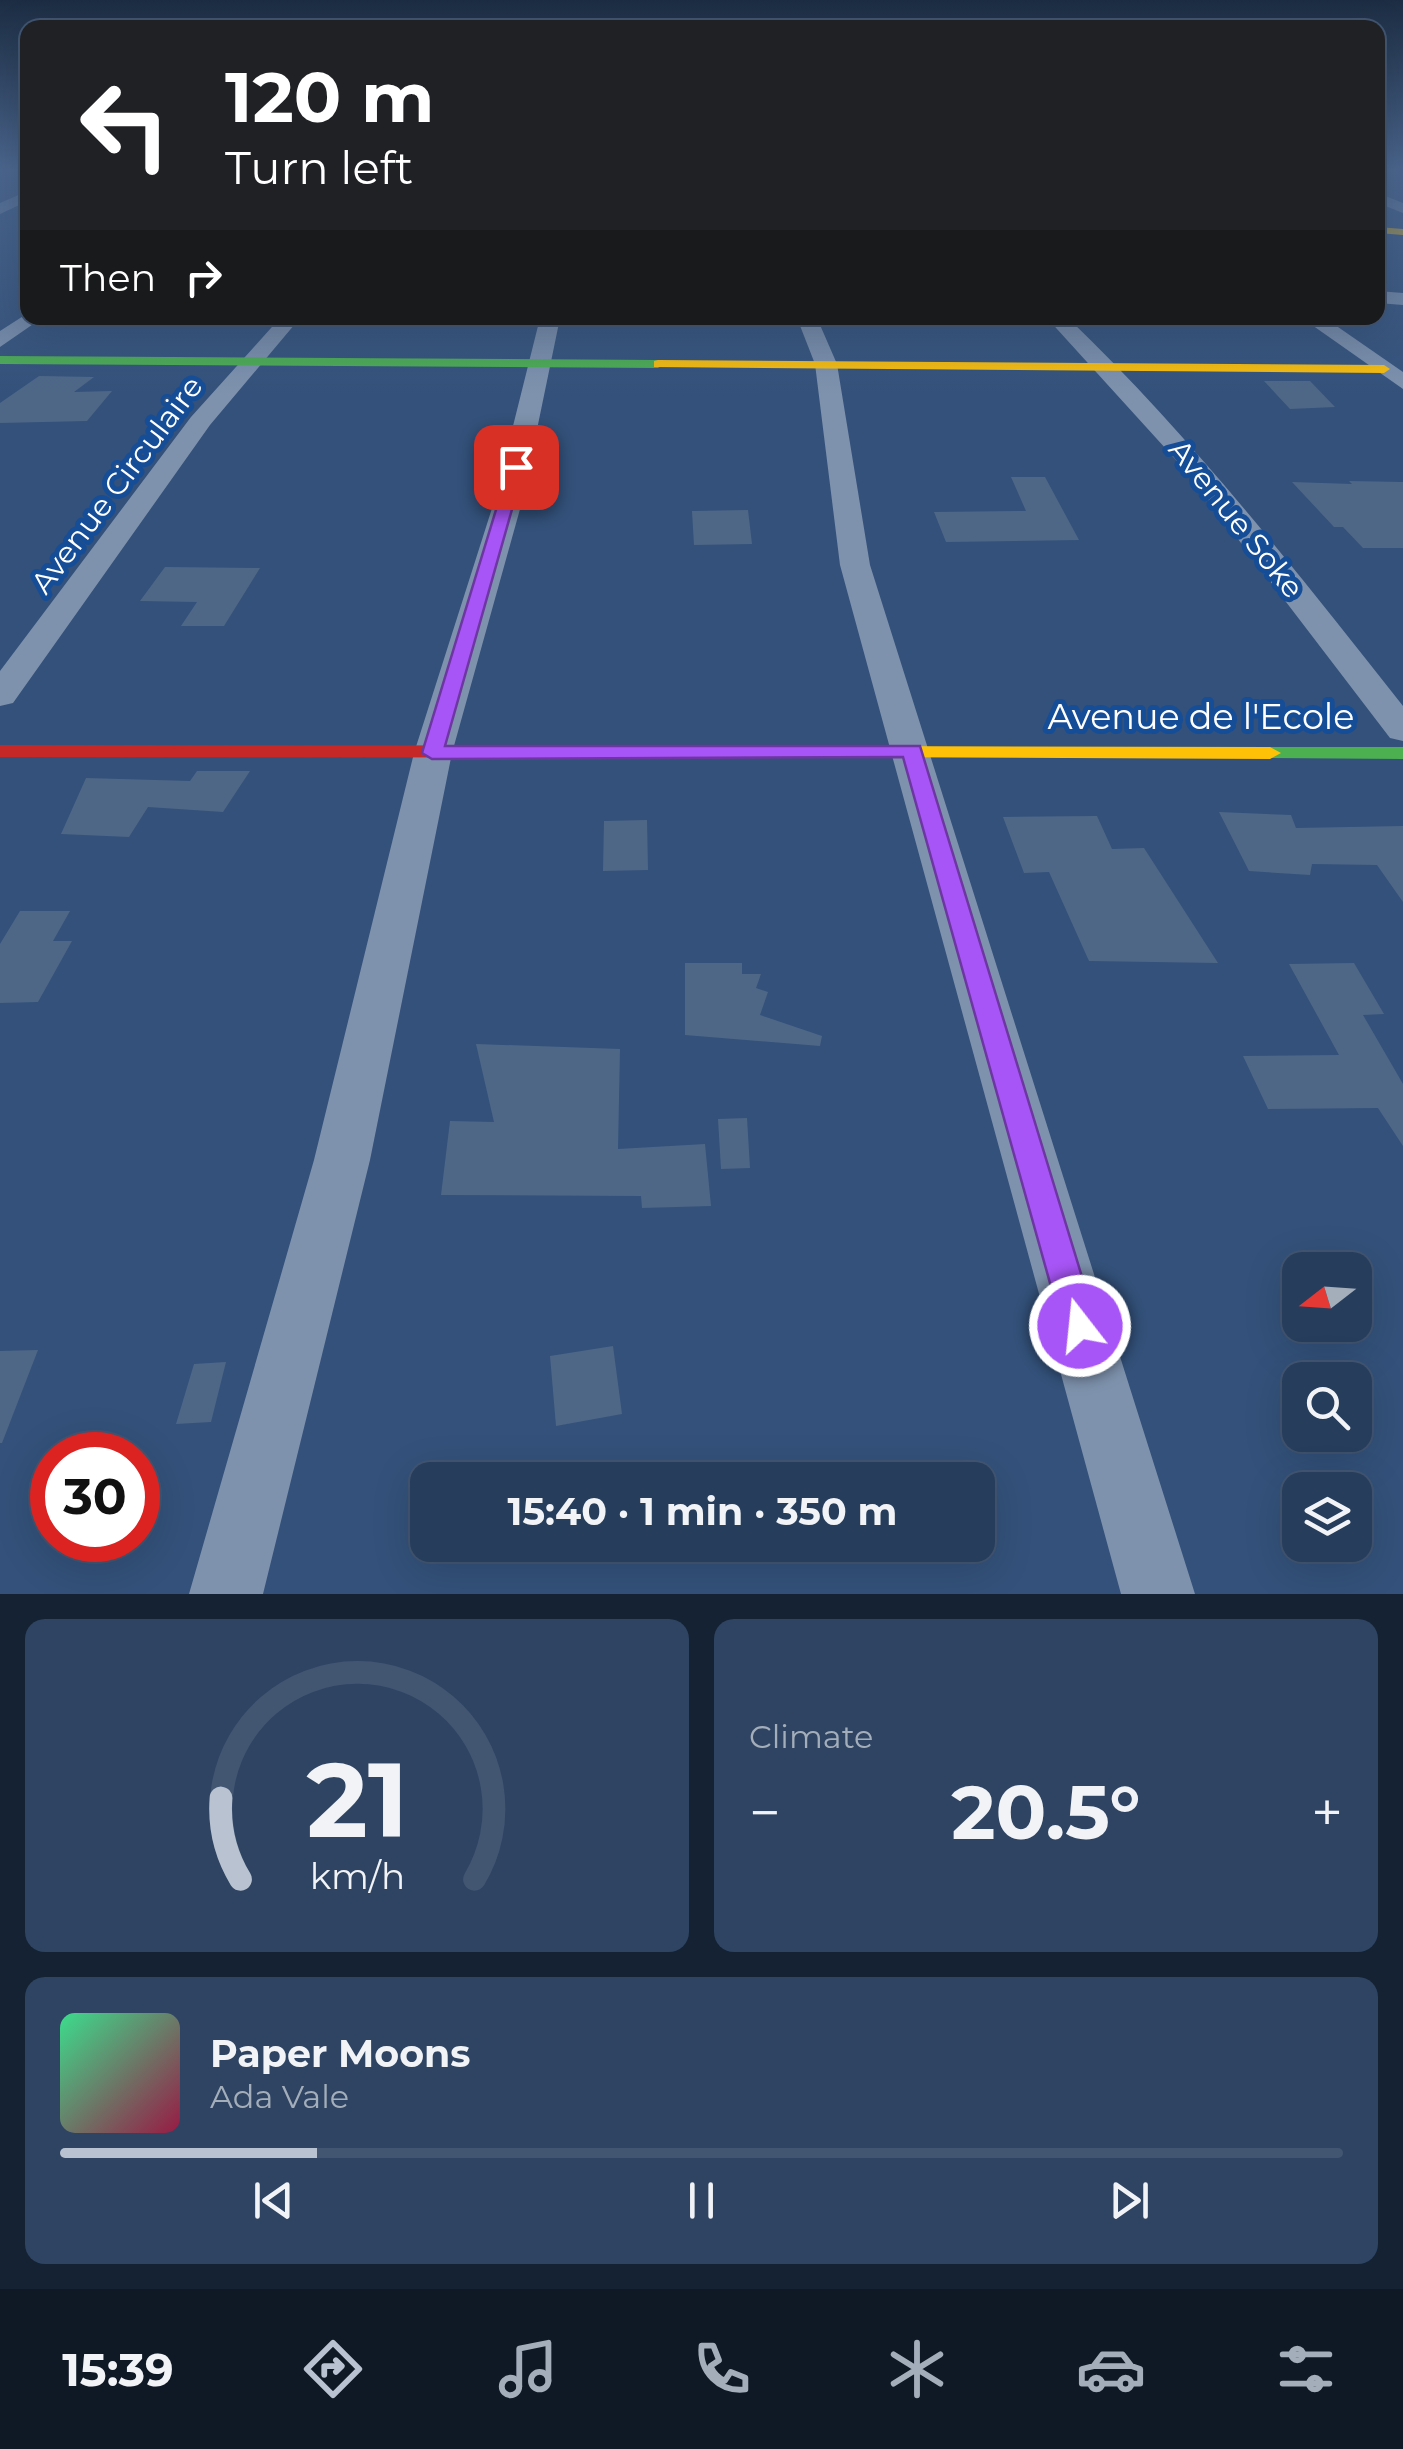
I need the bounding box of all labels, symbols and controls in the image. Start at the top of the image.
text: 120 m [225,54,435,140]
icon: left [60,60,190,190]
text: Turn left [225,140,413,195]
icon: right [176,250,231,305]
text: Then [60,254,156,301]
street label: Avenue Circulaire [23,369,210,601]
pin [474,425,559,510]
street label: Avenue Soke [1161,432,1312,606]
icon: arrive [489,440,544,495]
street label: Avenue de l'Ecole [1048,695,1354,738]
north arrow [1282,1252,1372,1342]
map controls [1282,1252,1372,1562]
position arrow [1028,1274,1132,1378]
button: search [1282,1362,1372,1452]
speed limit sign: 30 [30,1432,160,1562]
button: layers [1282,1472,1372,1562]
text: 15:40 · 1 min · 350 m [508,1488,897,1535]
text: Climate [749,1717,873,1756]
text: 21 [306,1736,408,1863]
text: 20.5° [951,1766,1141,1858]
text: − [749,1779,781,1846]
text: + [1311,1779,1343,1846]
text: km/h [309,1854,405,1898]
text: Paper Moons [210,2030,471,2077]
text: Ada Vale [210,2077,349,2116]
icon: previous [246,2173,301,2228]
icon: pause [674,2173,729,2228]
icon: next [1102,2173,1157,2228]
icon: directions [298,2334,368,2404]
icon: music [493,2334,563,2404]
icon: phone [687,2334,757,2404]
icon: climate [882,2334,952,2404]
icon: car [1076,2334,1146,2404]
icon: filters [1271,2334,1341,2404]
text: 15:39 [62,2342,174,2397]

